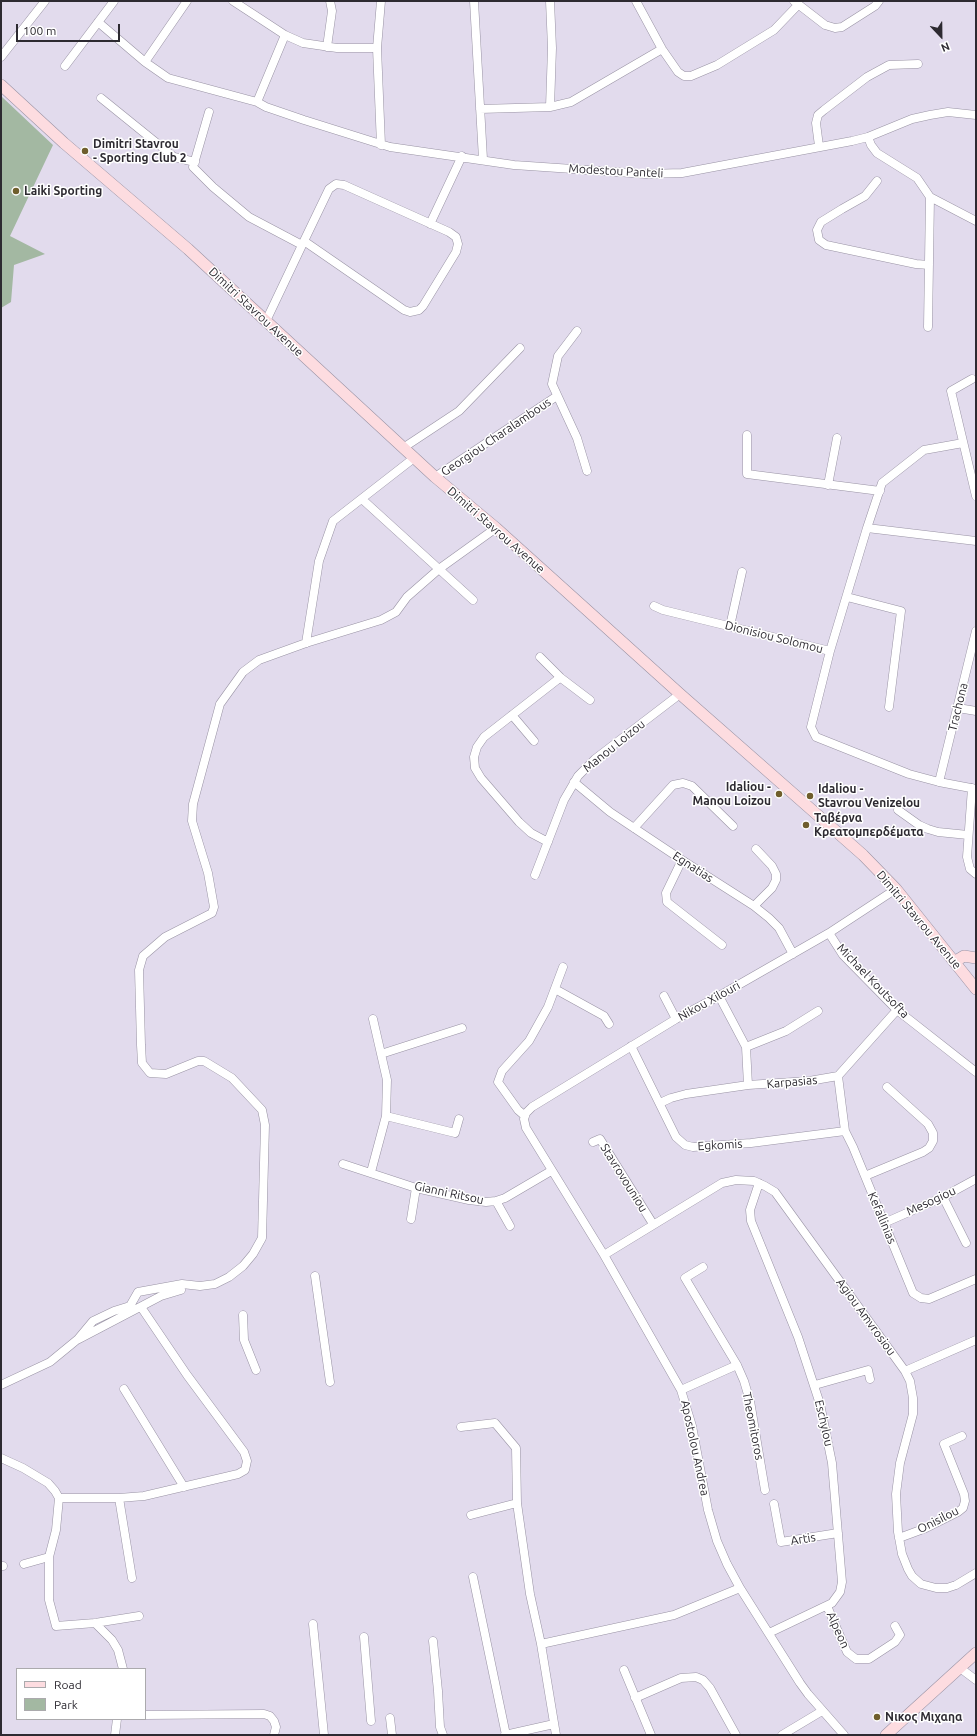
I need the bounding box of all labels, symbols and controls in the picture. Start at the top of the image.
scale bar [18,16,122,42]
north arrow [921,16,961,56]
text: 100 m [23,24,56,37]
text: N [939,40,952,54]
place label: Dimitri Stavrou - Sporting Club 2 [93,137,186,165]
marker: Dimitri Stavrou - Sporting Club 2 [80,146,90,156]
street label: Modestou Panteli [568,161,664,181]
place label: Laiki Sporting [24,184,102,198]
marker: Laiki Sporting [11,186,21,196]
street label: Dimitri Stavrou Avenue [206,264,306,360]
street label: Georgiou Charalambous [438,395,554,479]
street label: Dimitri Stavrou Avenue [444,484,548,576]
street label: Dionisiou Solomou [723,618,825,656]
street label: Trachona [945,681,971,733]
street label: Manou Loizou [580,717,648,775]
place label: Idaliou - Manou Loizou [693,780,771,808]
place label: Idaliou - Stavrou Venizelou [818,782,920,810]
marker: Idaliou - Manou Loizou [774,789,784,799]
marker: Idaliou - Stavrou Venizelou [805,791,815,801]
place label: Ταβέρνα Κρεατομπερδέματα [814,811,924,839]
marker: Ταβέρνα Κρεατομπερδέματα [801,820,811,830]
street label: Egnatias [670,849,716,885]
street label: Dimitri Stavrou Avenue [874,868,964,972]
street label: Michael Koutsofta [834,941,912,1021]
street label: Nikou Xilouri [675,978,743,1024]
street label: Karpasias [766,1073,818,1091]
street label: Egkomis [697,1137,743,1153]
street label: Stavrovouniou [597,1141,651,1215]
street label: Gianni Ritsou [413,1179,485,1207]
street label: Mesogiou [904,1183,958,1219]
street label: Kefallinias [865,1190,899,1246]
street label: Agiou Amvrosiou [833,1276,899,1358]
street label: Theomitoros [739,1391,767,1461]
street label: Eschylou [812,1398,836,1448]
street label: Apostolou Andrea [678,1399,712,1497]
street label: Onisilou [915,1504,961,1536]
street label: Artis [789,1530,817,1548]
street label: Alpeon [824,1610,852,1650]
legend [16,1668,146,1720]
text: Road [54,1678,82,1691]
text: Park [54,1698,78,1711]
place label: Νικος Μιχαηα [885,1710,962,1724]
marker: Νικος Μιχαηα [872,1712,882,1722]

